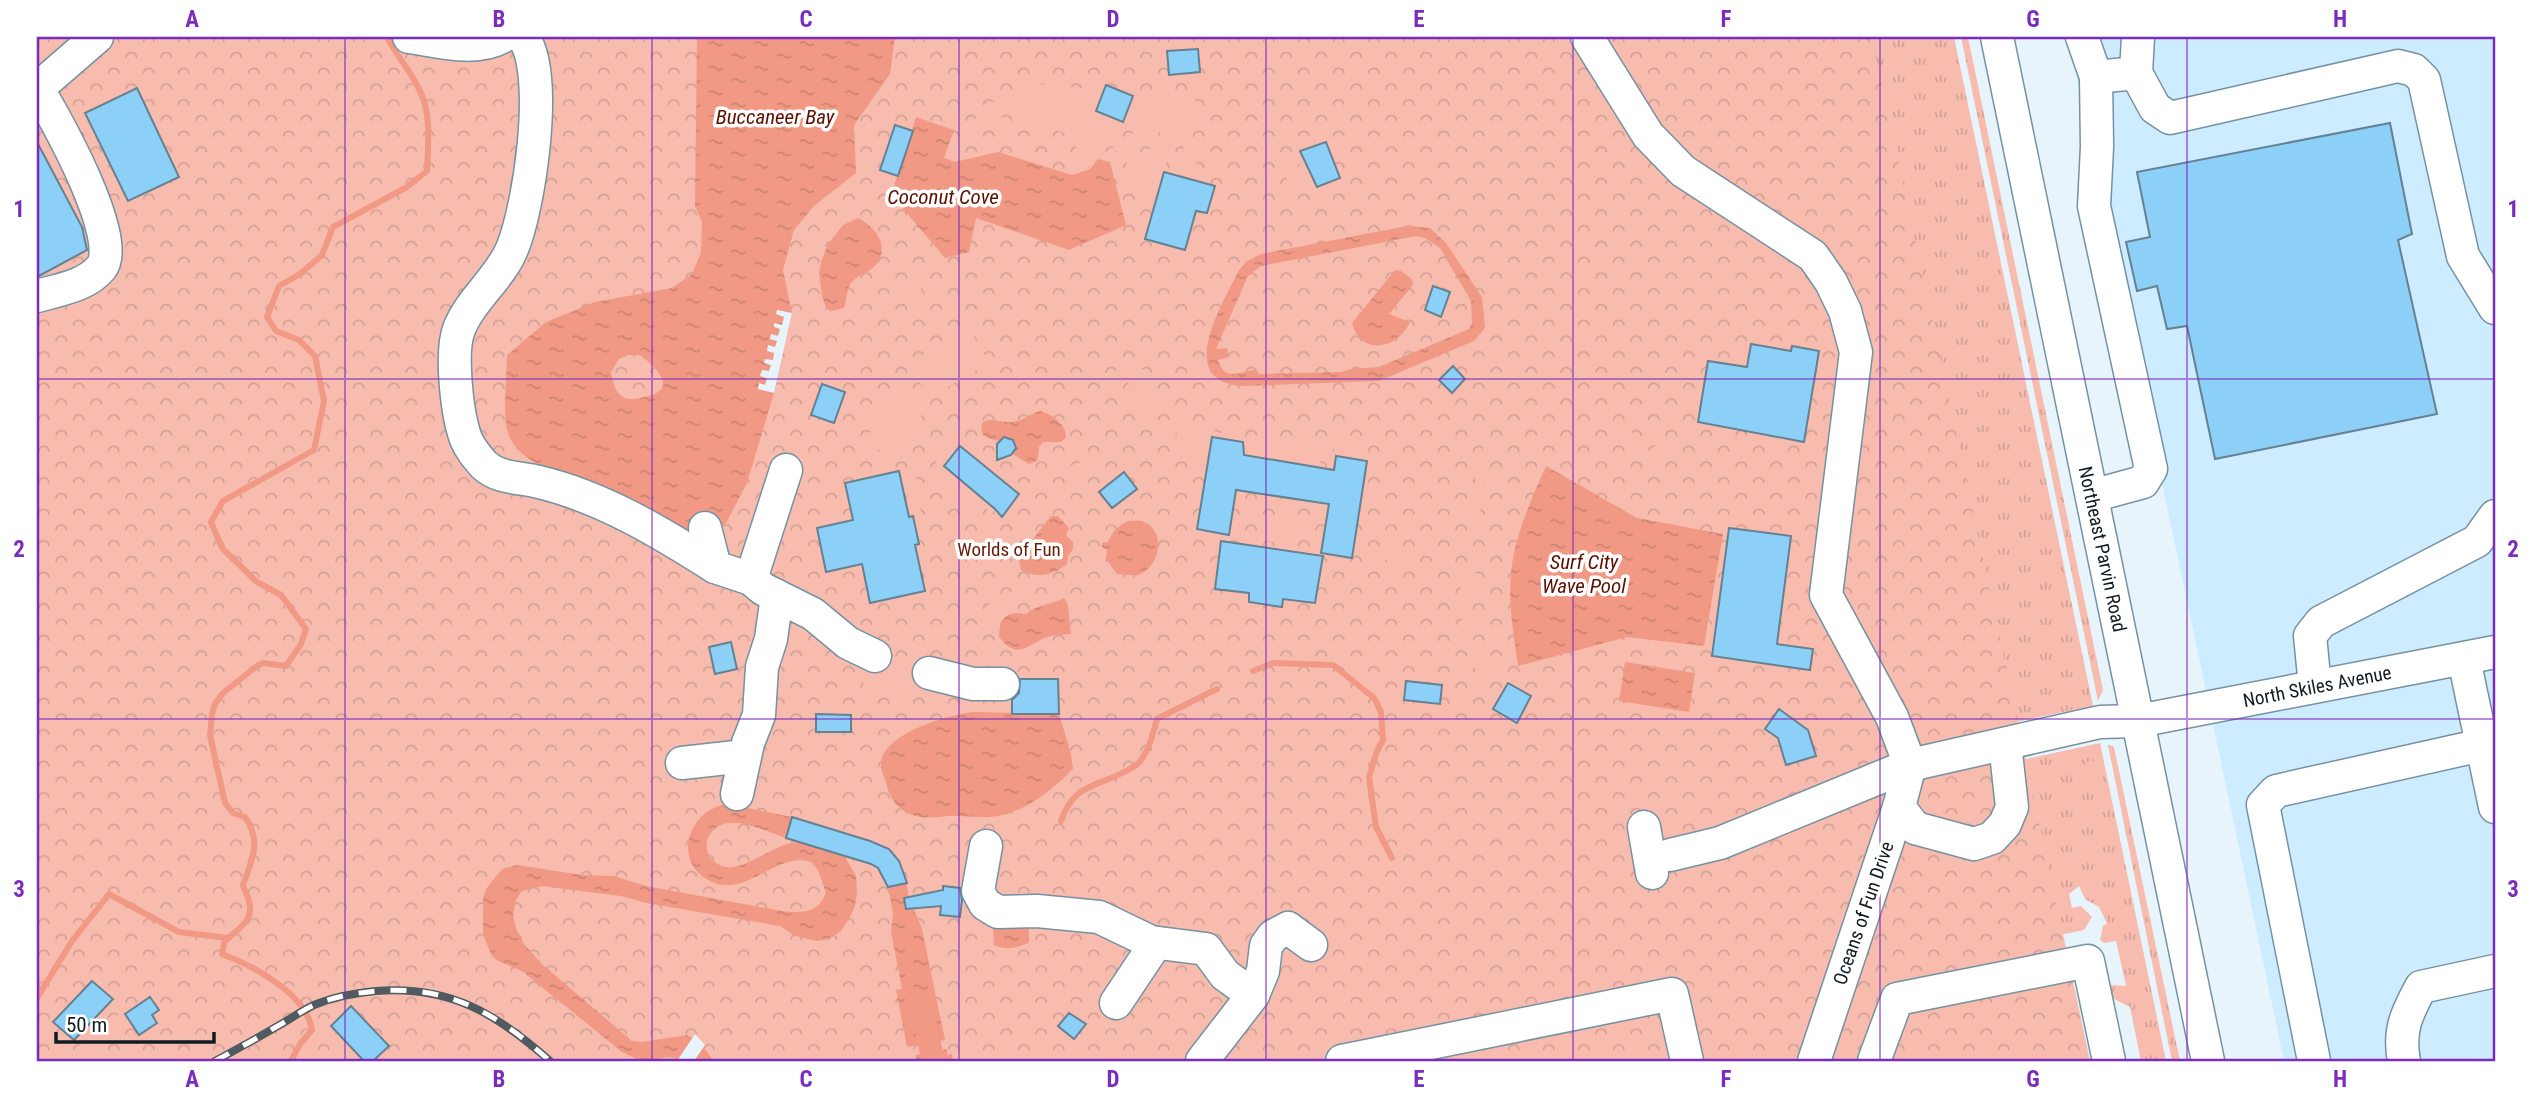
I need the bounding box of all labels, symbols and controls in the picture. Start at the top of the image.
text: A [185,6,199,33]
text: B [493,6,505,33]
text: C [799,6,813,33]
text: D [1107,6,1120,33]
text: E [1413,6,1425,33]
text: F [1721,6,1732,33]
text: G [2026,6,2040,33]
text: H [2333,6,2347,33]
water label: Buccaneer Bay [716,105,835,129]
water label: Coconut Cove [887,185,999,209]
text: 1 [13,196,25,223]
text: 1 [2507,196,2519,223]
street label: Northeast Parvin Road [2074,464,2131,634]
text: 2 [13,536,25,563]
text: 2 [2507,536,2519,563]
park label: Worlds of Fun [957,538,1061,561]
water label: Surf City Wave Pool [1542,550,1626,598]
street label: North Skiles Avenue [2241,661,2393,712]
street label: Oceans of Fun Drive [1828,838,1899,988]
text: 3 [13,876,25,903]
text: 3 [2507,876,2519,903]
scale bar [56,1000,214,1044]
text: 50 m [66,1013,107,1037]
text: A [185,1066,199,1093]
text: B [493,1066,505,1093]
text: C [799,1066,813,1093]
text: D [1107,1066,1120,1093]
text: E [1413,1066,1425,1093]
text: F [1721,1066,1732,1093]
text: G [2026,1066,2040,1093]
text: H [2333,1066,2347,1093]

